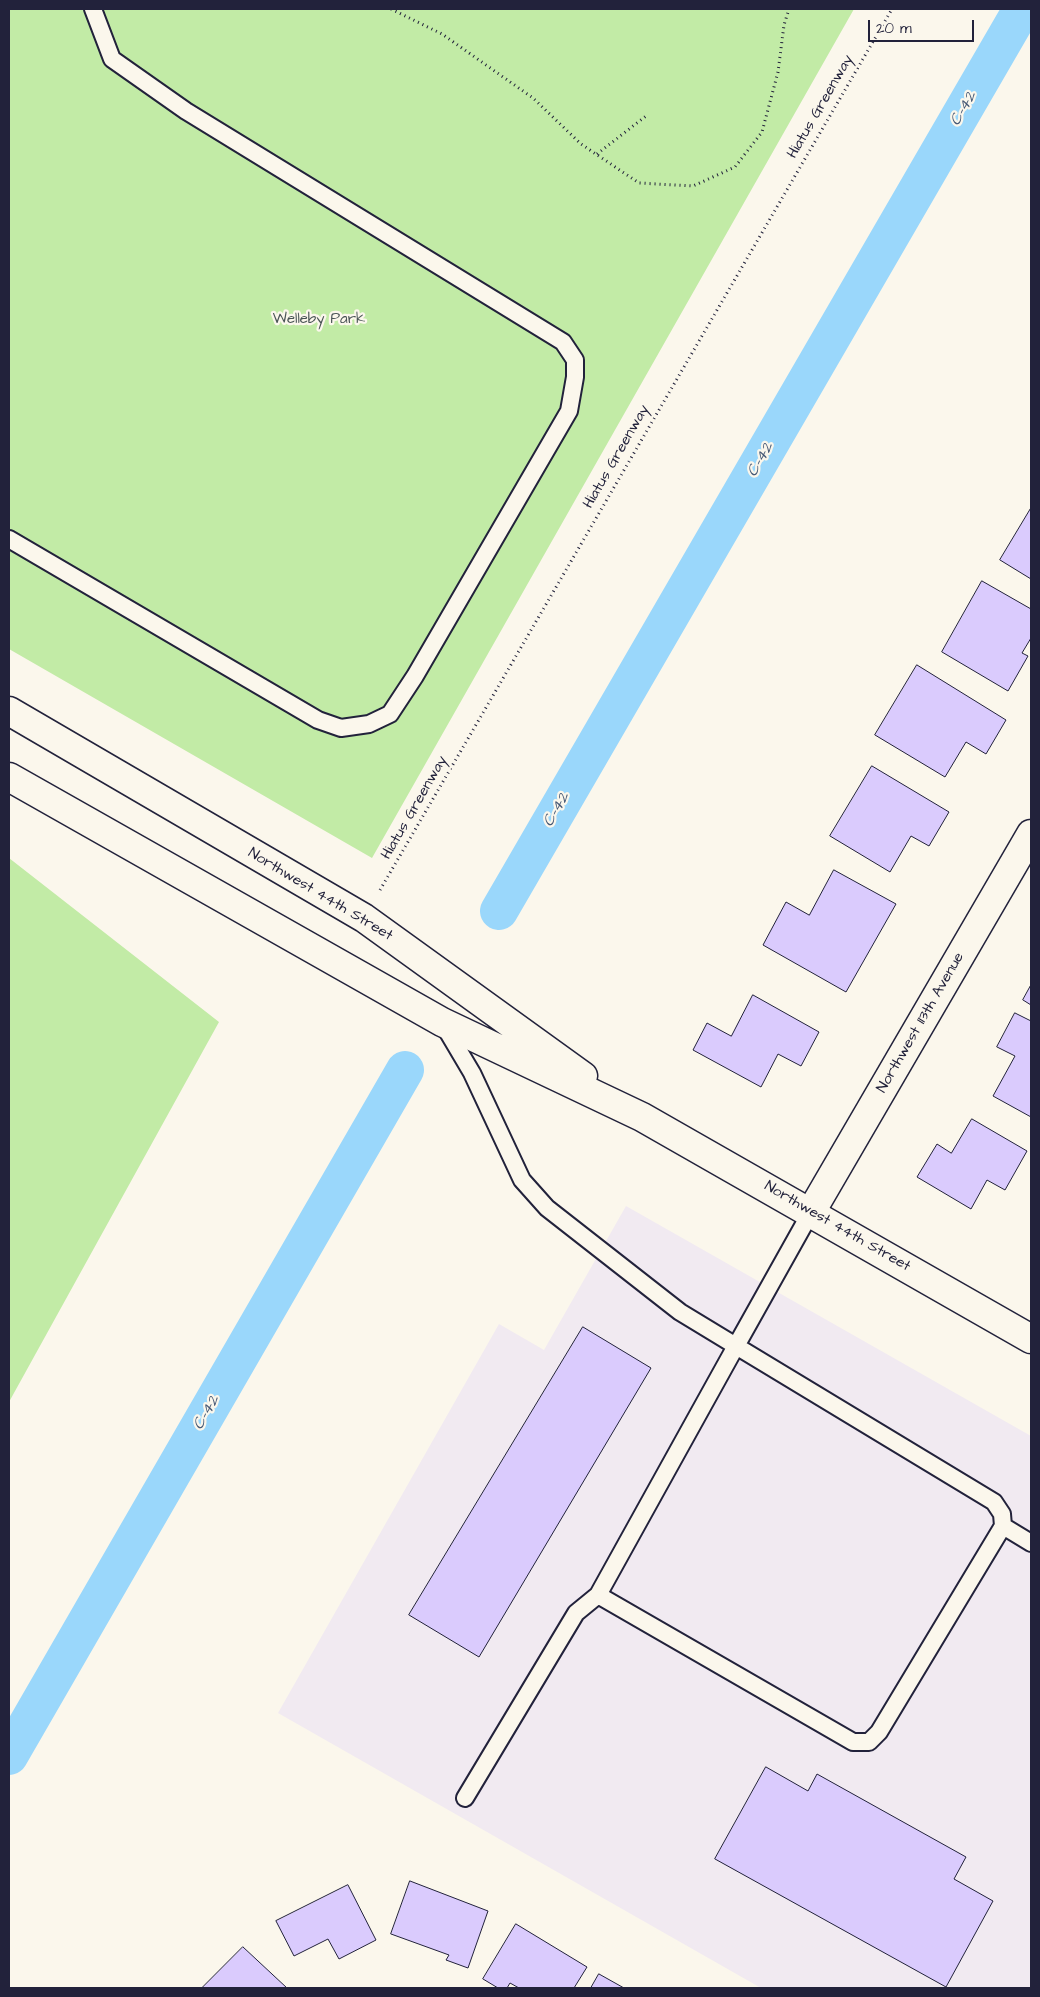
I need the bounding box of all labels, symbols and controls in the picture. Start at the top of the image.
scale bar [870,10,976,42]
text: 20 m [876,18,912,39]
street label: Hiatus Greenway [784,52,858,162]
water label: C-42 [947,88,981,130]
park label: Welleby Park [273,311,365,329]
street label: Hiatus Greenway [580,402,654,512]
water label: C-42 [744,439,778,481]
street label: Hiatus Greenway [378,753,452,863]
water label: C-42 [540,789,574,831]
street label: Northwest 44th Street [244,845,396,945]
street label: Northwest 113th Avenue [873,950,969,1096]
street label: Northwest 44th Street [761,1178,913,1276]
water label: C-42 [190,1392,224,1434]

